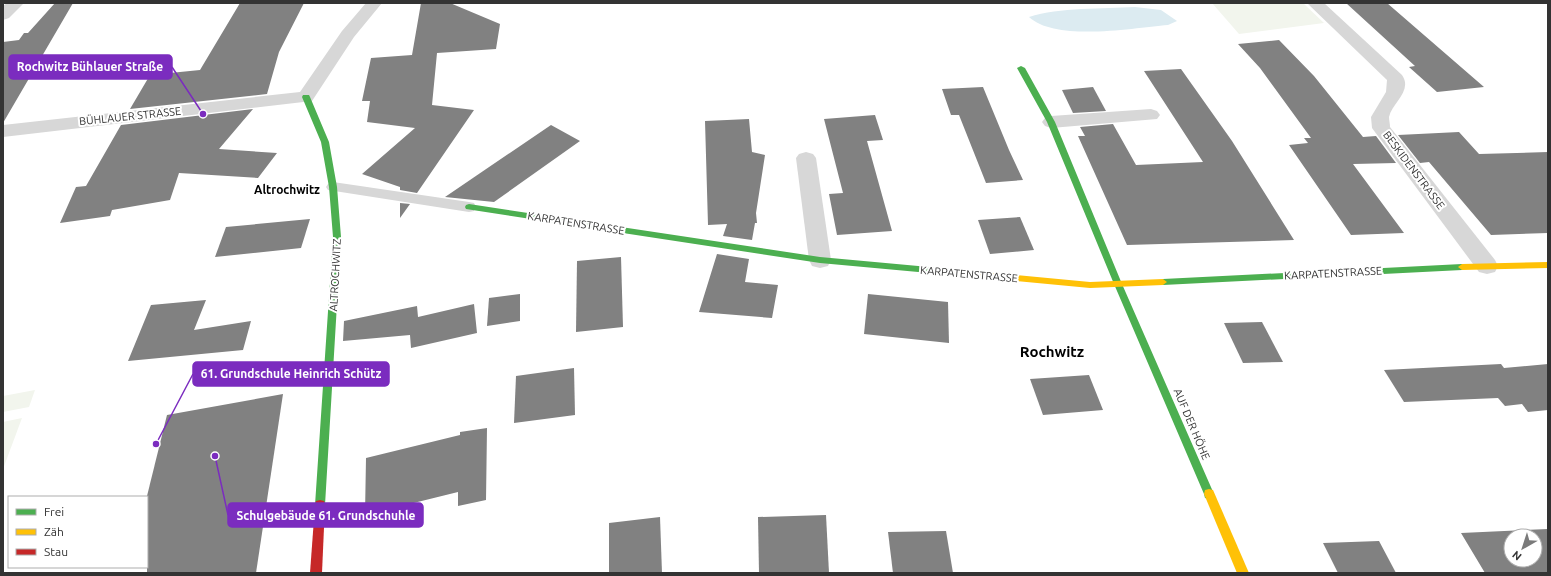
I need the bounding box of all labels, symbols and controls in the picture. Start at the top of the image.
callout: Rochwitz Bühlauer Straße [9,55,172,79]
text: Rochwitz Bühlauer Straße [17,60,163,73]
street label: BÜHLAUER STRASSE [78,105,182,127]
street label: BESKIDENSTRASSE [1381,129,1447,211]
district label: Altrochwitz [254,183,320,196]
street label: KARPATENSTRASSE [527,209,625,237]
street label: ALTROCHWITZ [327,238,343,312]
street label: KARPATENSTRASSE [920,264,1018,284]
street label: KARPATENSTRASSE [1284,264,1382,282]
district label: Rochwitz [1020,343,1084,360]
callout: 61. Grundschule Heinrich Schütz [193,362,389,386]
text: 61. Grundschule Heinrich Schütz [201,367,381,380]
street label: AUF DER HÖHE [1172,387,1212,461]
legend [8,496,148,568]
callout: Schulgebäude 61. Grundschuhle [228,503,423,527]
text: Frei [44,505,64,518]
text: Schulgebäude 61. Grundschuhle [237,509,416,522]
text: Zäh [44,525,64,538]
north arrow [1503,528,1543,568]
text: Stau [44,545,68,558]
text: N [1510,549,1524,563]

